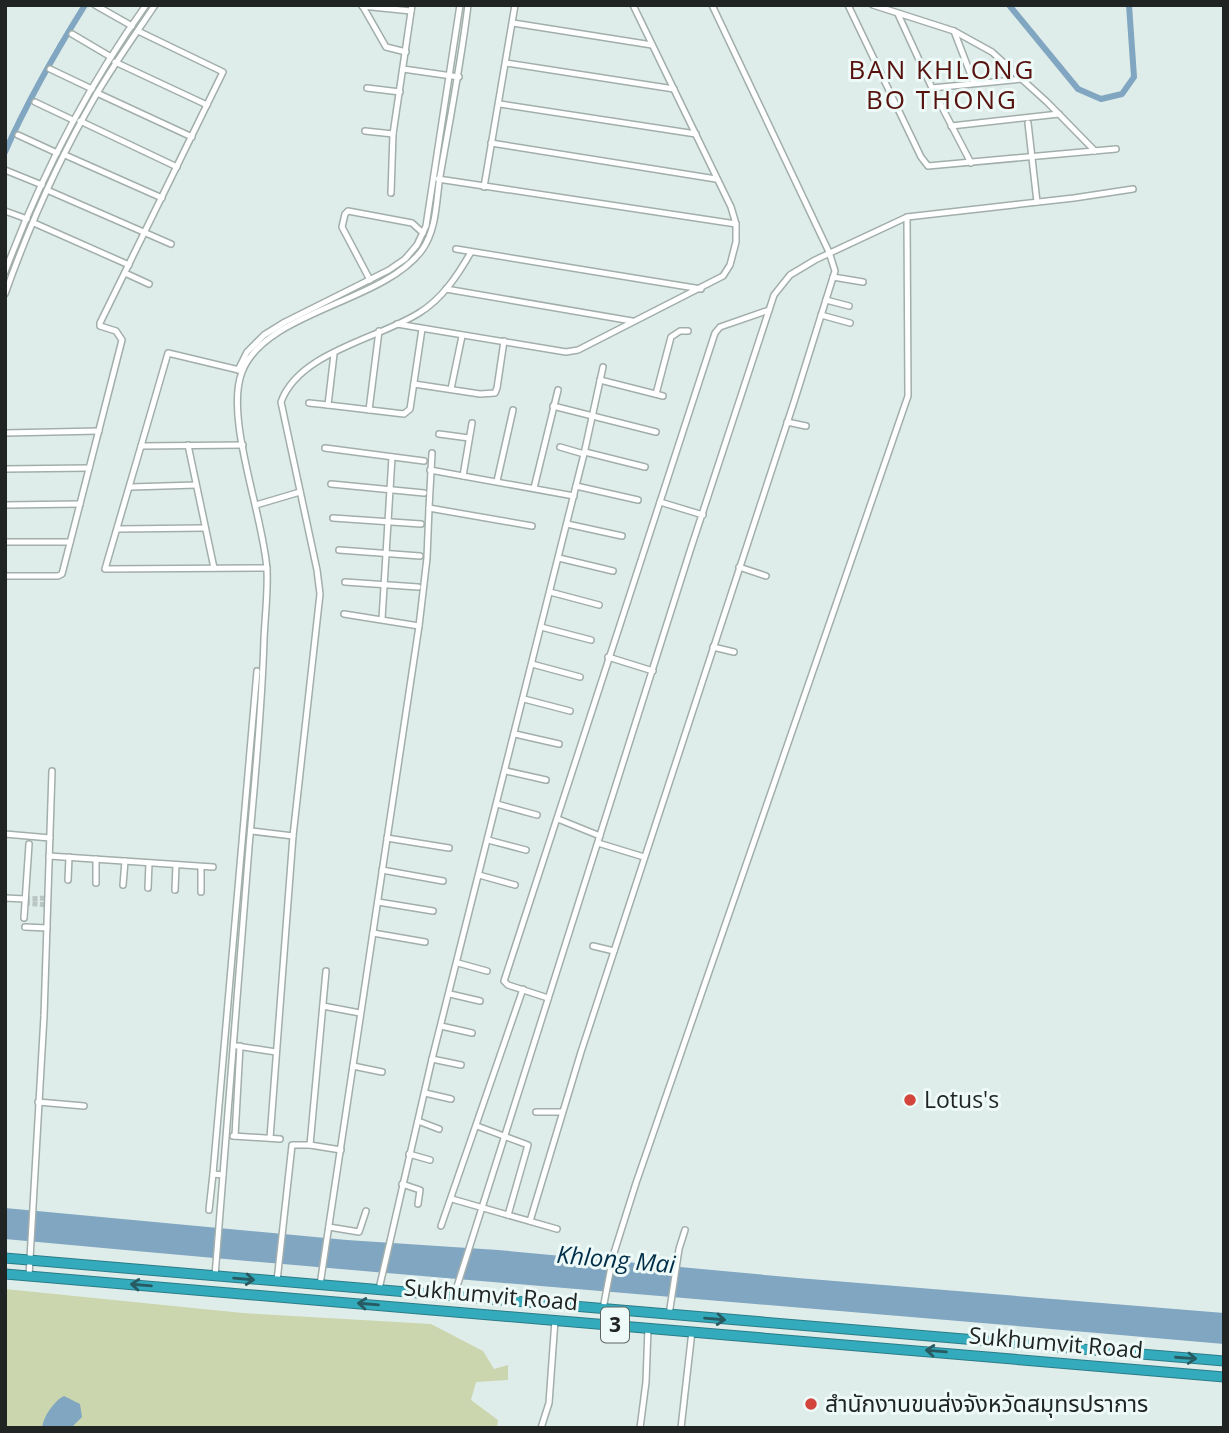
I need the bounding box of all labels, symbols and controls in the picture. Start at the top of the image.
district label: BAN KHLONG BO THONG [849,51,1035,117]
place label: Lotus's [924,1083,999,1115]
marker: Lotus's [902,1092,918,1108]
water label: Khlong Mai [555,1237,678,1280]
street label: Sukhumvit Road [403,1270,579,1318]
one-way arrow [232,1272,255,1285]
one-way arrow [130,1278,153,1291]
one-way arrow [357,1297,379,1310]
road number: 3 [601,1308,629,1342]
one-way arrow [703,1313,726,1326]
street label: Sukhumvit Road [968,1318,1144,1366]
one-way arrow [925,1344,948,1357]
one-way arrow [1174,1352,1197,1365]
place label: สำนักงานขนส่งจังหวัดสมุทรปราการ [825,1387,1148,1419]
marker: สำนักงานขนส่งจังหวัดสมุทรปราการ [803,1396,819,1412]

